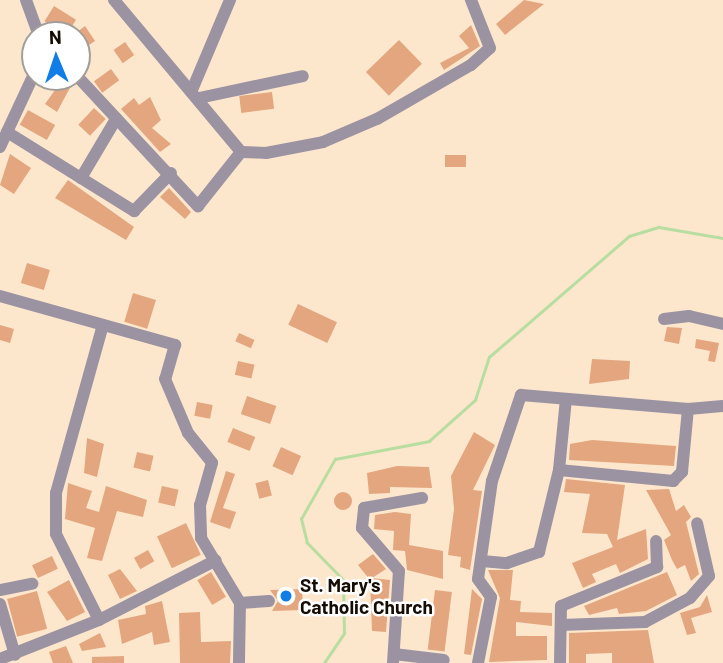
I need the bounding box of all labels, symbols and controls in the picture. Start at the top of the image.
north arrow [21,21,91,91]
text: N [49,25,62,48]
place label: St. Mary's Catholic Church [300,574,433,618]
marker: St. Mary's Catholic Church [278,588,294,604]

